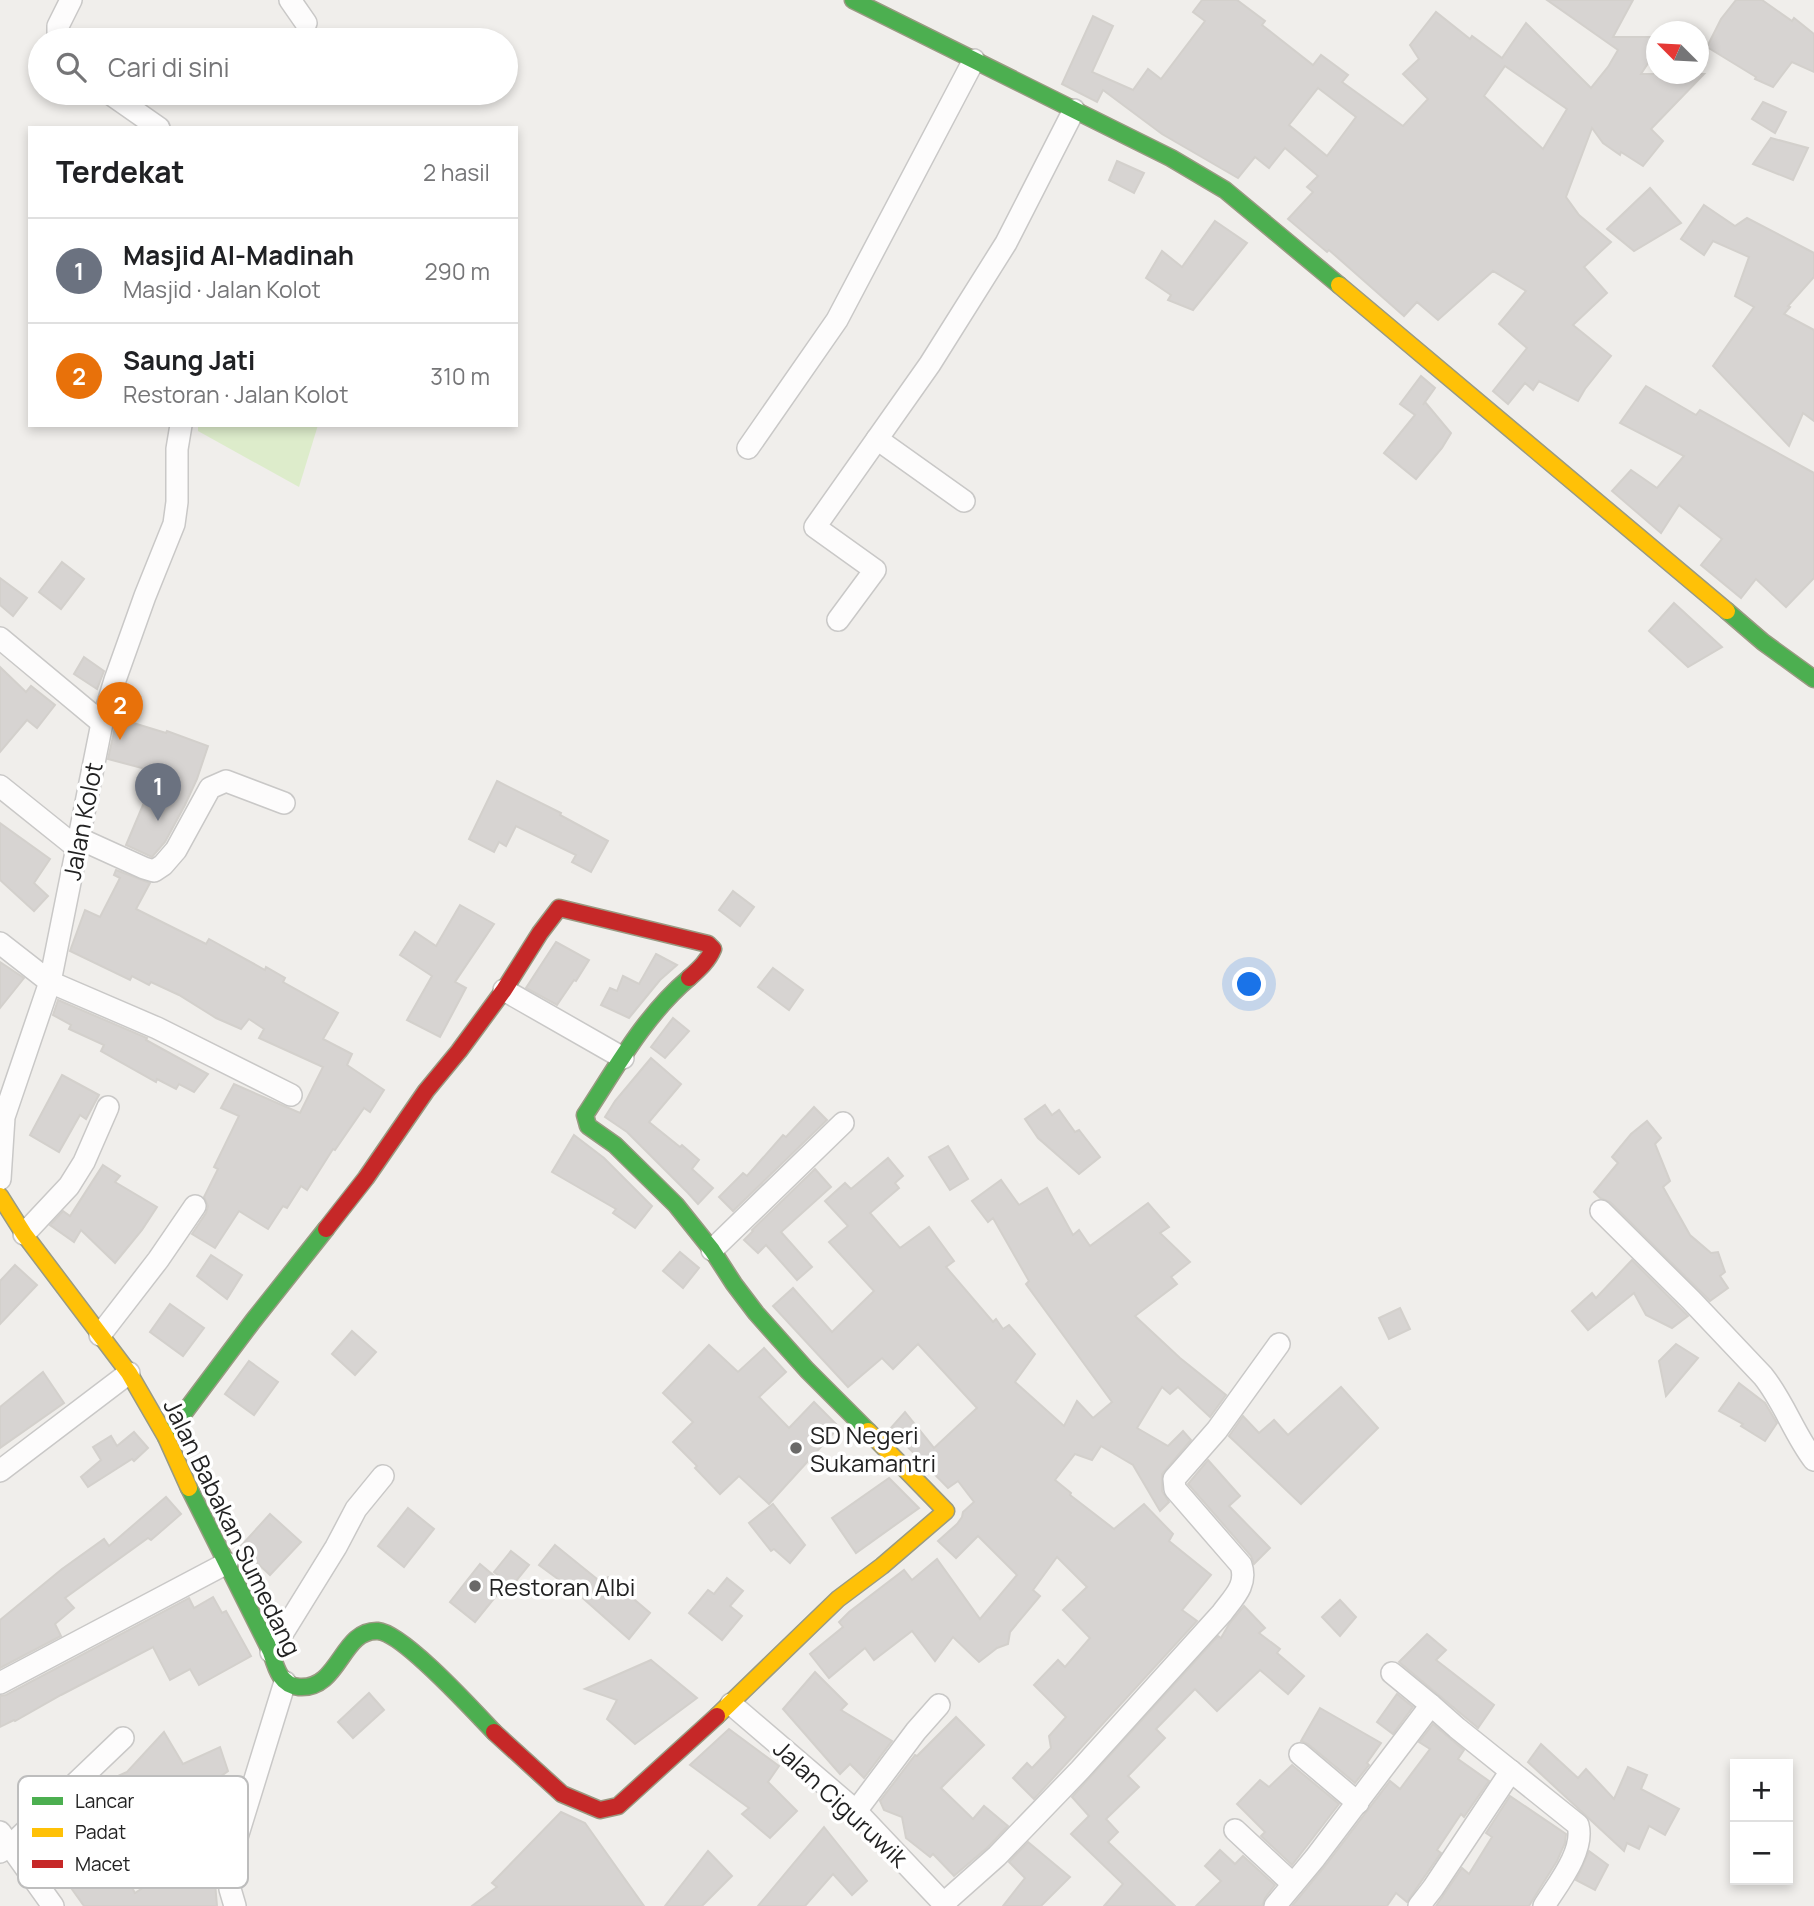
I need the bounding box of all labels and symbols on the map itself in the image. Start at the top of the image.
north arrow [1646,21,1709,84]
pin: 2 [97,682,143,740]
street label: Jalan Kolot [54,759,110,883]
pin: 1 [135,763,181,821]
your location [1232,967,1266,1001]
street label: Jalan Babakan Sumedang [156,1393,310,1661]
place label: SD Negeri Sukamantri [810,1418,936,1479]
marker: SD Negeri Sukamantri [788,1440,804,1456]
place label: Restoran Albi [489,1570,635,1603]
marker: Restoran Albi [467,1578,483,1594]
street label: Jalan Ciguruwik [767,1732,916,1875]
legend [18,1776,248,1888]
text: Lancar [75,1788,134,1814]
text: Padat [75,1819,126,1845]
text: Macet [75,1851,130,1877]

